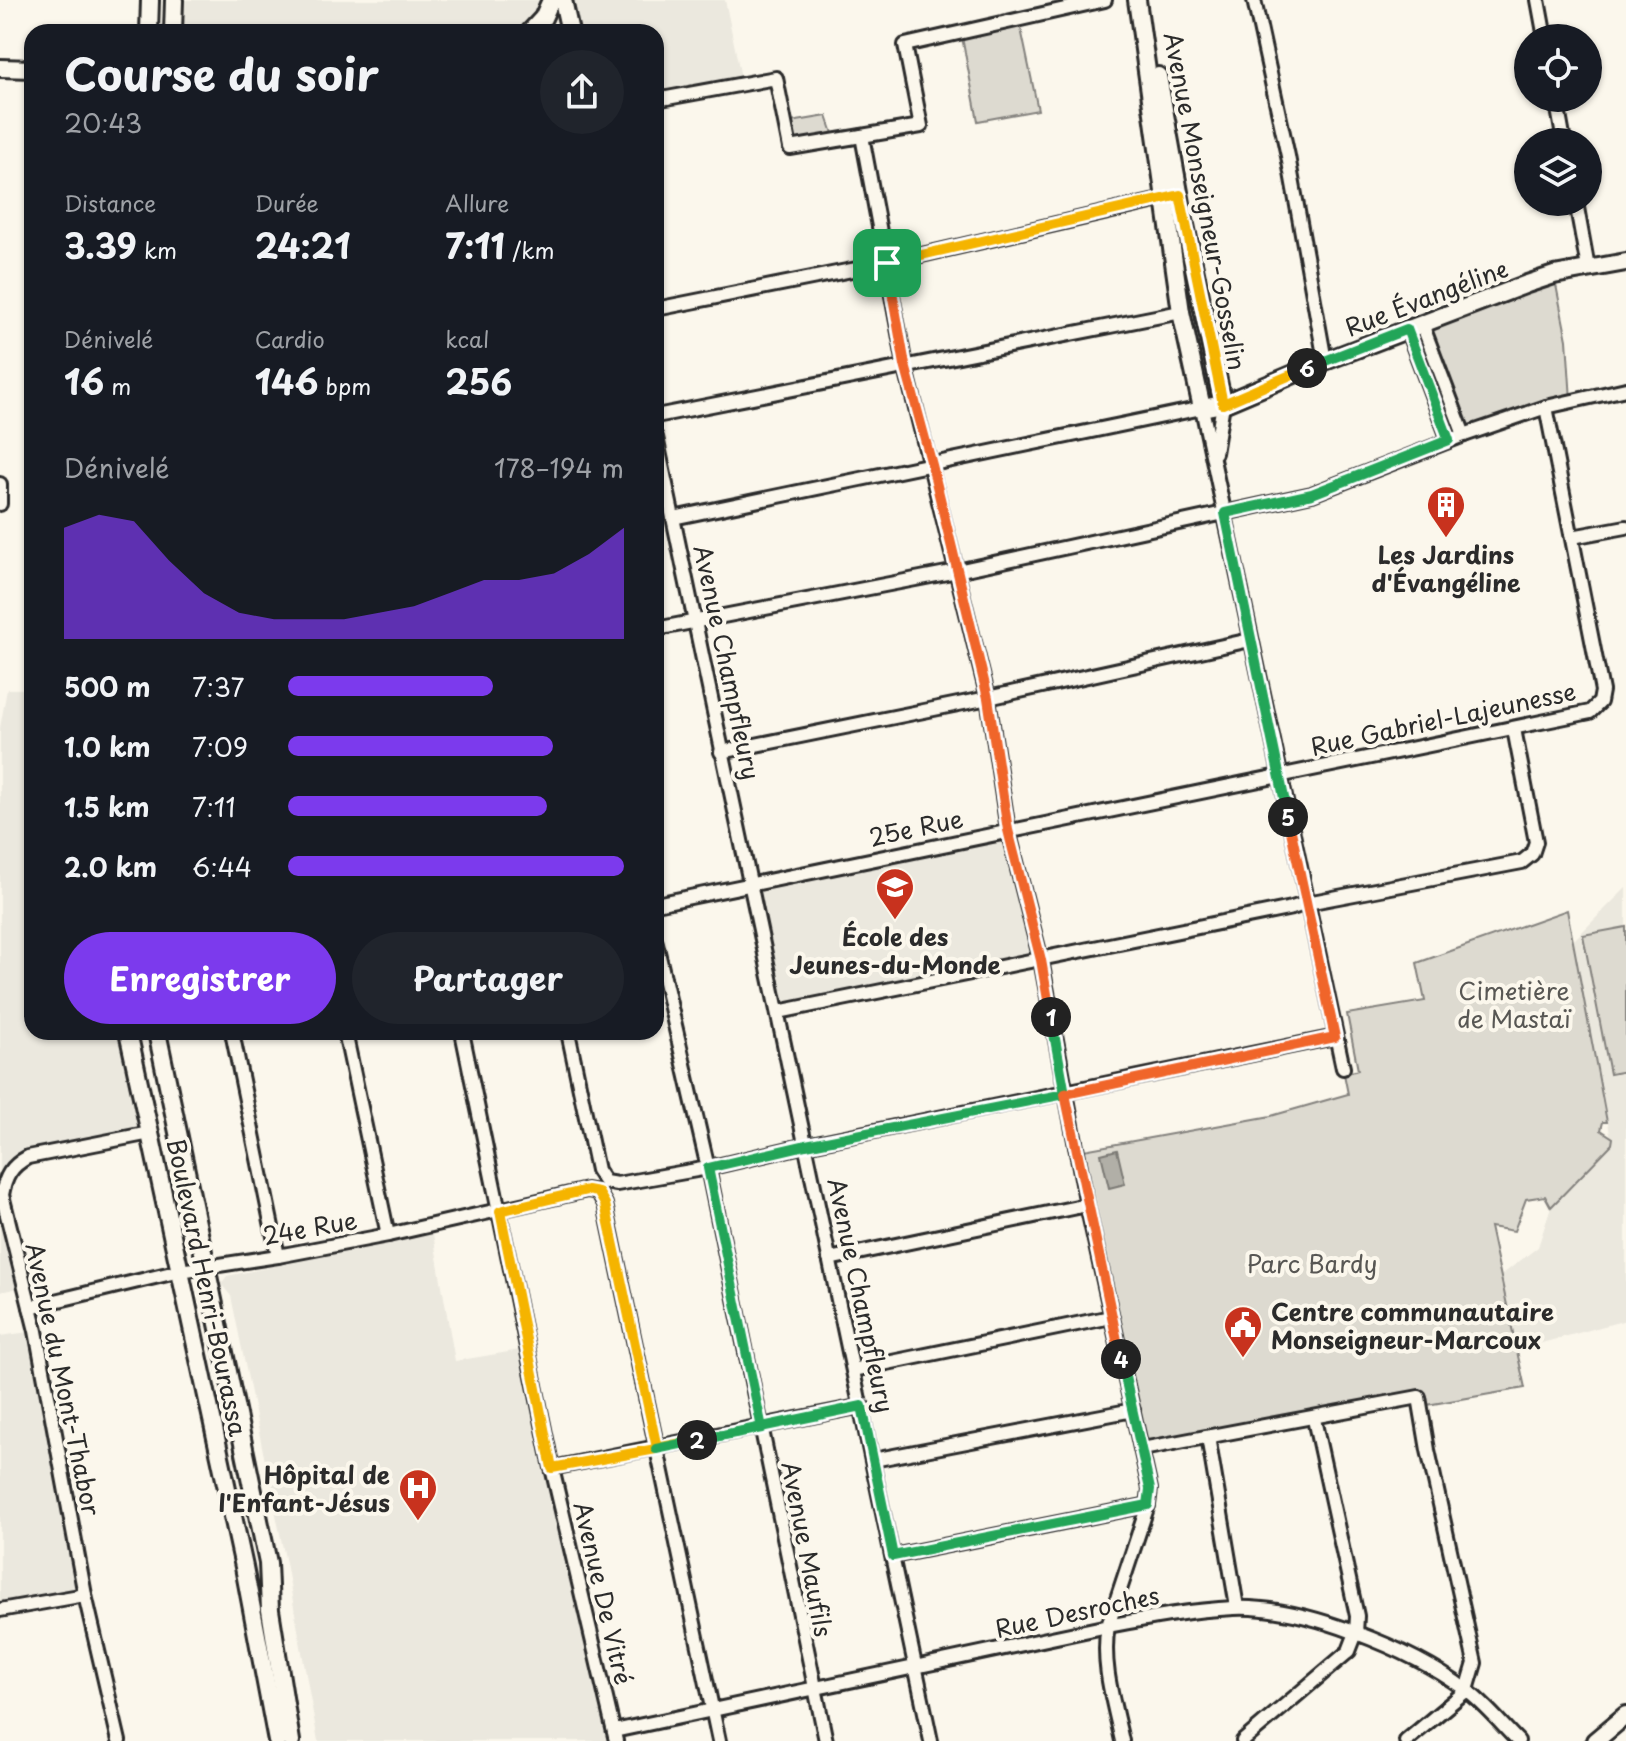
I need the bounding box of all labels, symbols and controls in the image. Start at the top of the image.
map controls [1514,24,1602,216]
button: locate [1514,24,1602,112]
street label: Avenue Monseigneur-Gosselin [1156,29,1256,373]
text: Course du soir [64,40,379,106]
button: share [540,50,624,134]
text: 20:43 [64,103,142,142]
button: layers [1514,128,1602,216]
text: Distance [64,186,156,219]
text: Durée [255,186,319,219]
text: Allure [445,186,509,219]
text: 3.39 [64,219,137,271]
text: 24:21 [255,219,351,271]
text: 7:11 [445,219,505,271]
pin [853,229,921,297]
text: km [137,233,177,266]
text: /km [505,233,554,266]
icon: arrive [865,241,909,285]
street label: Rue Évangéline [1339,249,1513,345]
text: Dénivelé [64,322,153,355]
text: Cardio [255,322,325,355]
text: kcal [445,322,489,355]
pin: 6 [1287,348,1327,388]
text: 6 [1299,351,1315,384]
text: 16 [64,355,104,407]
text: 146 [255,355,318,407]
text: 256 [445,355,512,407]
text: m [104,369,131,402]
text: bpm [318,369,371,402]
text: Dénivelé [64,448,169,487]
text: 178–194 m [494,448,624,487]
building icon: Les Jardins d'Évangéline [1425,484,1467,539]
place label: Les Jardins d'Évangéline [1372,536,1521,600]
street label: Avenue Champfleury [686,541,770,783]
text: 500 m [64,667,150,706]
text: 7:37 [192,667,244,706]
street label: Rue Gabriel-Lajeunesse [1307,672,1579,764]
text: 1.0 km [64,727,151,766]
text: 7:09 [192,727,248,766]
text: 1.5 km [64,787,150,826]
text: 7:11 [192,787,236,826]
pin: 5 [1268,797,1308,837]
street label: 25e Rue [866,799,966,855]
text: 5 [1281,800,1295,833]
text: 2.0 km [64,847,157,886]
text: 6:44 [192,847,252,886]
school or university icon: École des Jeunes-du-Monde [874,866,916,921]
place label: École des Jeunes-du-Monde [789,918,1001,982]
button: Enregistrer [64,932,336,1024]
button: Partager [352,932,624,1024]
park label: Cimetière de Mastaï [1457,972,1572,1036]
pin: 1 [1031,997,1071,1037]
text: 1 [1046,1000,1056,1033]
street label: Boulevard Henri-Bourassa [159,1135,257,1439]
street label: Avenue Champfleury [820,1174,904,1416]
street label: 24e Rue [260,1201,360,1253]
street label: Avenue du Mont-Thabor [17,1239,111,1520]
park label: Parc Bardy [1246,1245,1378,1281]
place label: Centre communautaire Monseigneur-Marcoux [1271,1293,1554,1357]
public building icon: Centre communautaire Monseigneur-Marcoux [1222,1304,1264,1359]
pin: 4 [1101,1339,1141,1379]
text: 4 [1114,1342,1128,1375]
pin: 2 [677,1420,717,1460]
text: 2 [689,1423,705,1456]
place label: Hôpital de l'Enfant-Jésus [218,1456,390,1520]
street label: Avenue Maufils [773,1458,843,1640]
hospital icon: Hôpital de l'Enfant-Jésus [397,1467,439,1522]
street label: Avenue De Vitré [565,1498,643,1688]
street label: Rue Desroches [992,1576,1162,1646]

